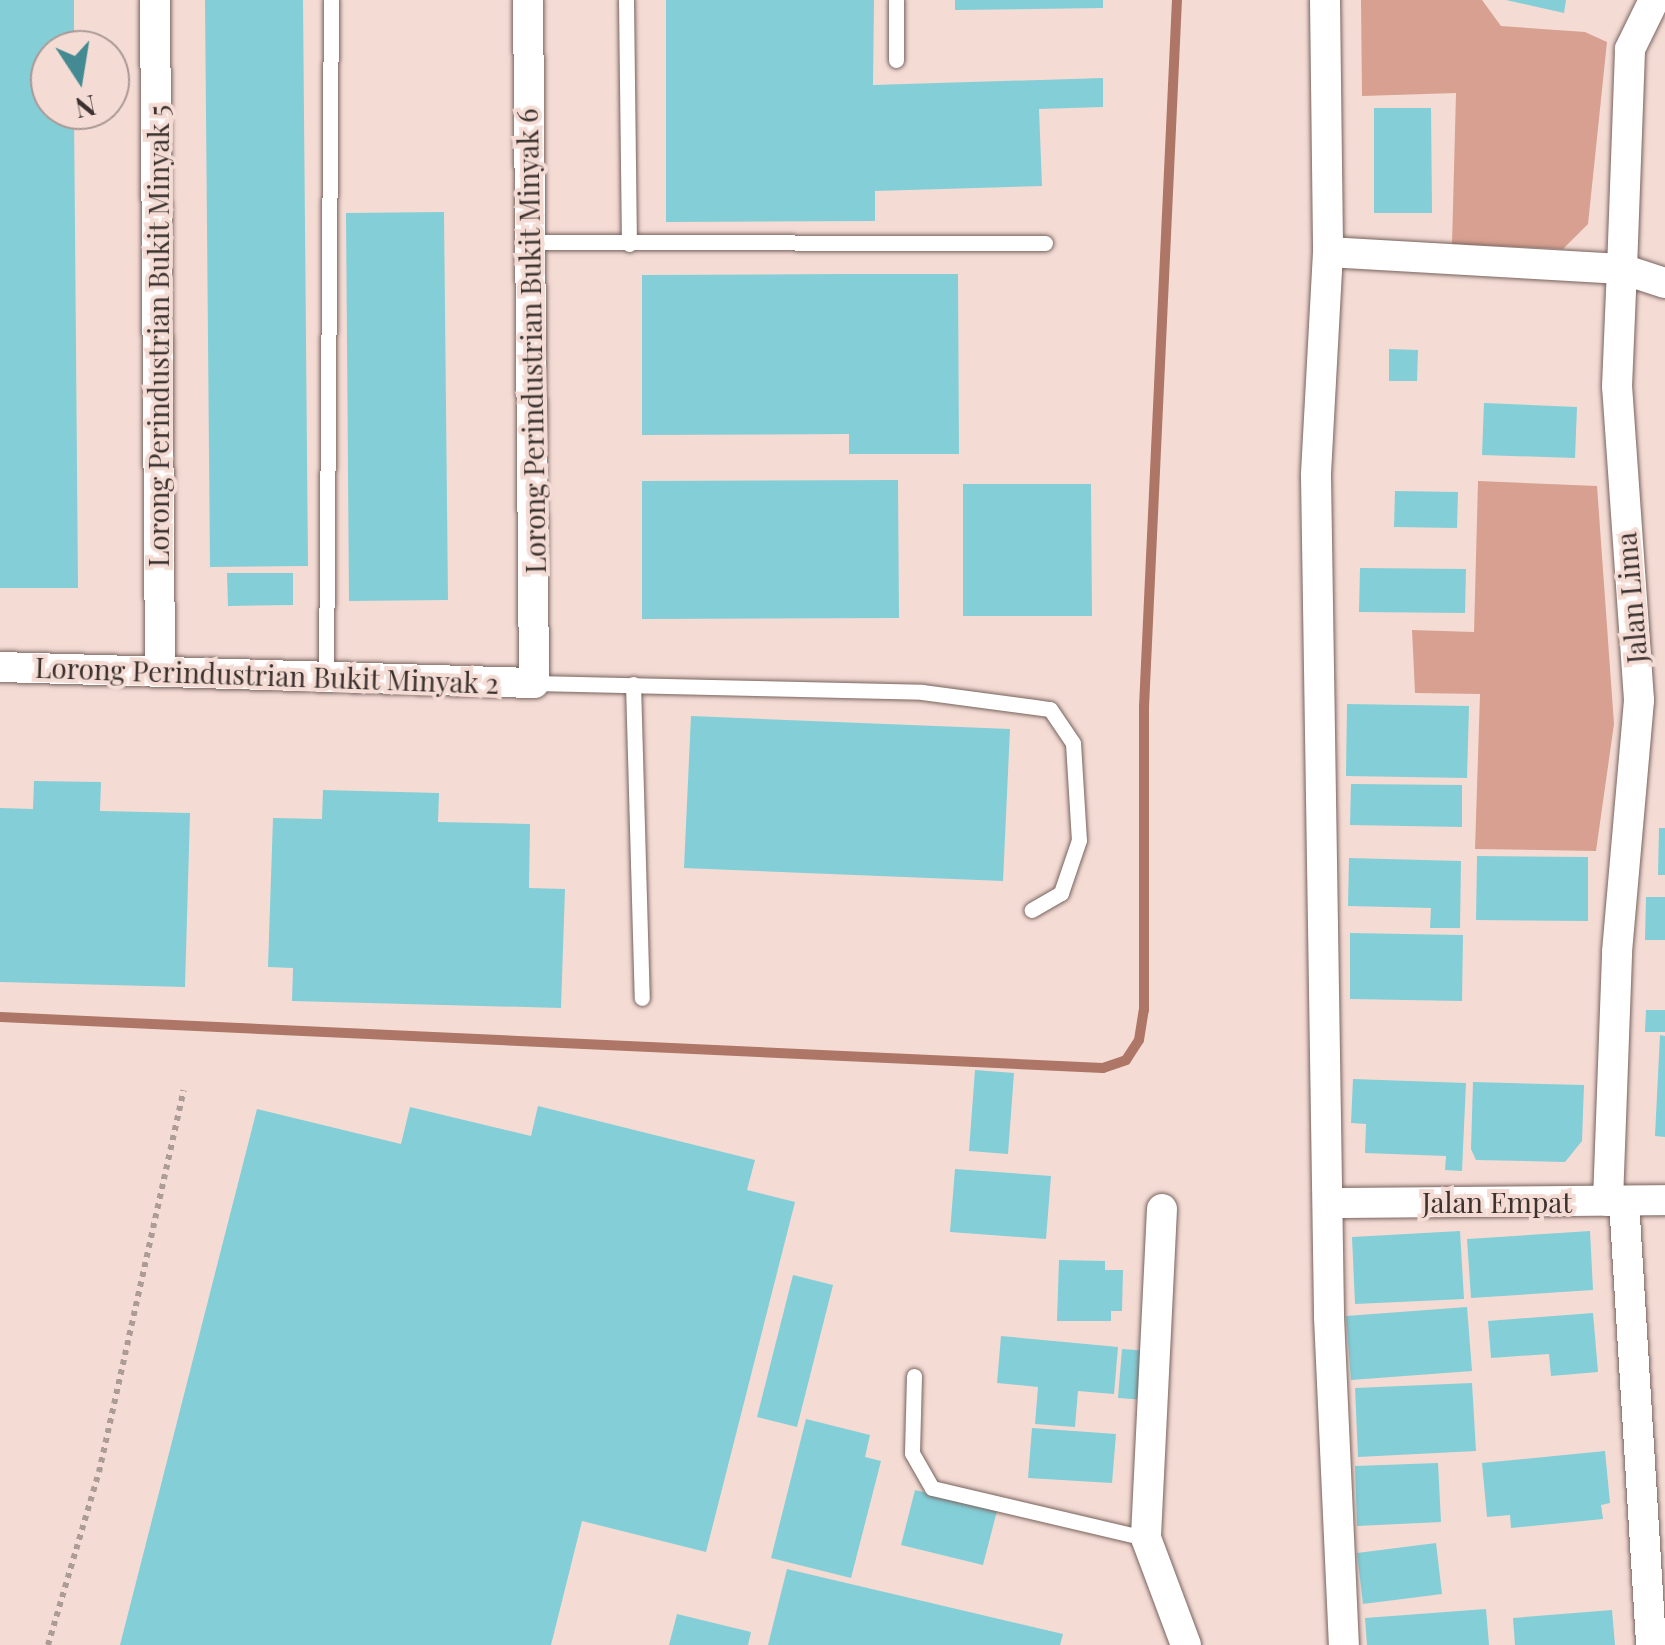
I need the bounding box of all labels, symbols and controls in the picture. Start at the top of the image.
north arrow [30,30,130,130]
text: N [72,88,100,128]
street label: Lorong Perindustrian Bukit Minyak 5 [141,104,175,568]
street label: Lorong Perindustrian Bukit Minyak 6 [510,108,552,574]
street label: Jalan Lima [1609,531,1653,665]
street label: Lorong Perindustrian Bukit Minyak 2 [34,650,500,700]
street label: Jalan Empat [1422,1185,1572,1219]

